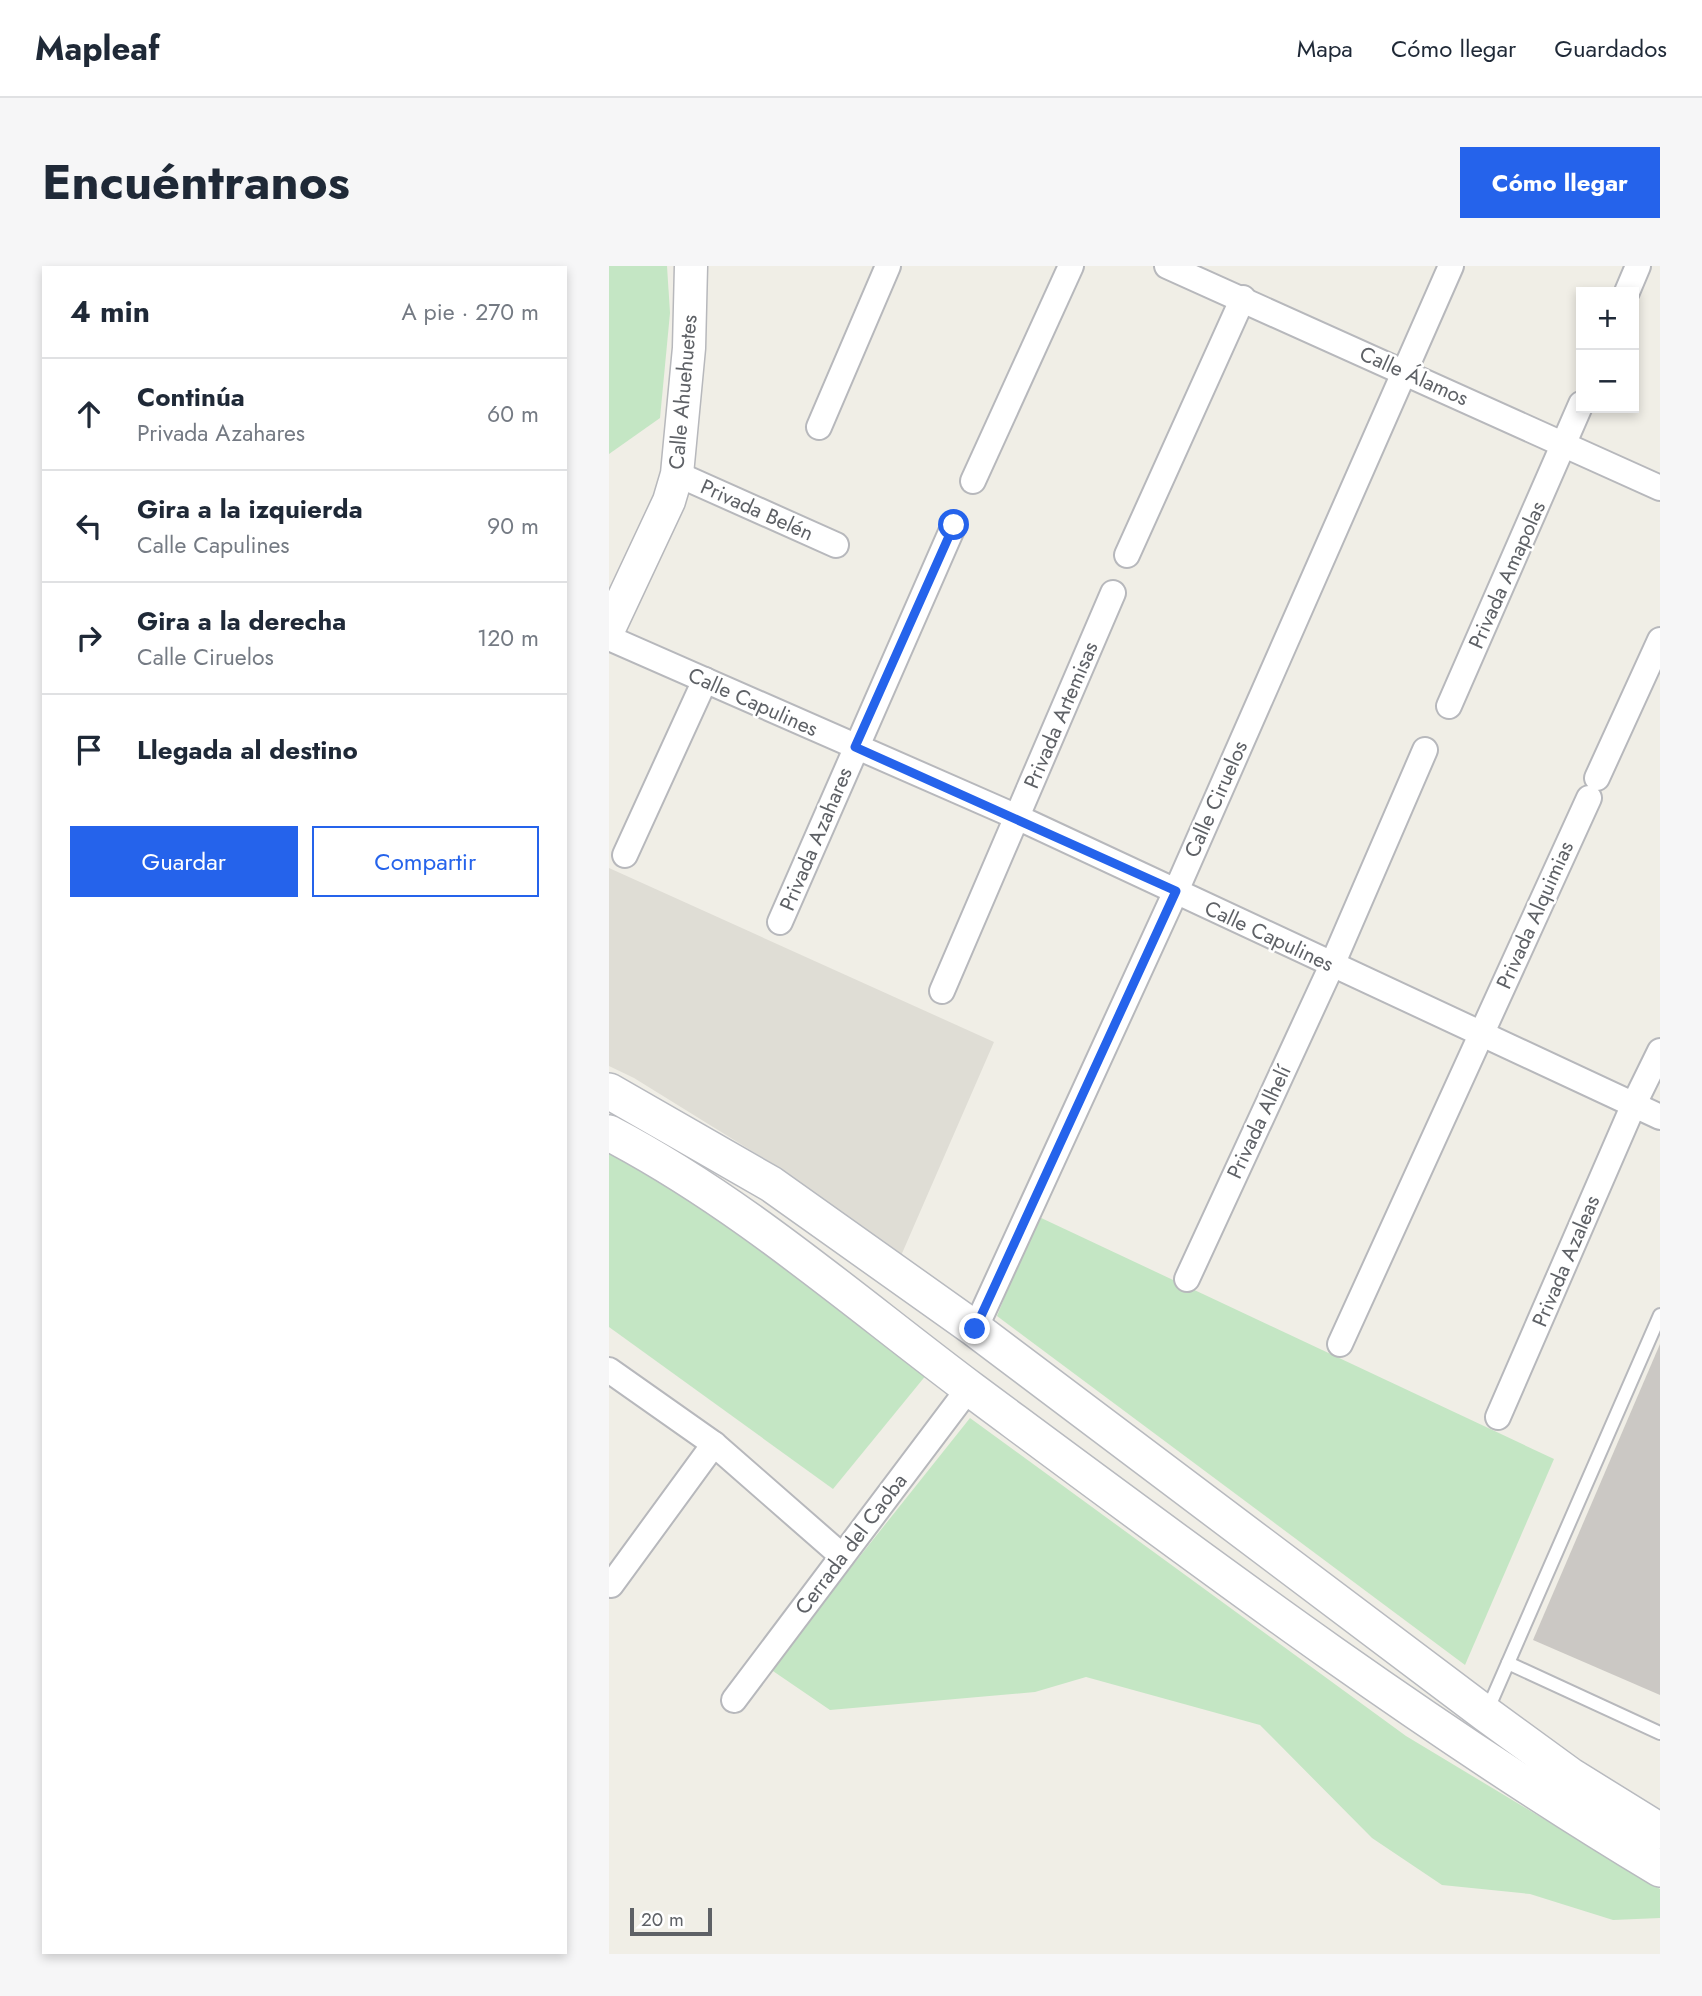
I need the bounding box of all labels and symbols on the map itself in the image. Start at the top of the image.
street label: Calle Ahuehuetes [661,313,705,471]
street label: Calle Álamos [1355,339,1473,413]
street label: Privada Belén [696,472,818,548]
street label: Privada Amapolas [1461,496,1553,654]
route start [938,509,969,540]
street label: Privada Artemisas [1016,637,1106,793]
street label: Calle Capulines [683,660,823,744]
street label: Calle Ciruelos [1177,736,1255,862]
street label: Privada Azahares [772,763,860,915]
street label: Privada Alquimias [1489,836,1581,994]
street label: Calle Capulines [1200,893,1338,979]
street label: Privada Alhelí [1220,1059,1299,1184]
street label: Privada Azaleas [1525,1191,1607,1331]
route end [959,1313,990,1344]
street label: Cerrada del Caoba [788,1467,914,1621]
scale bar [630,1905,712,1937]

